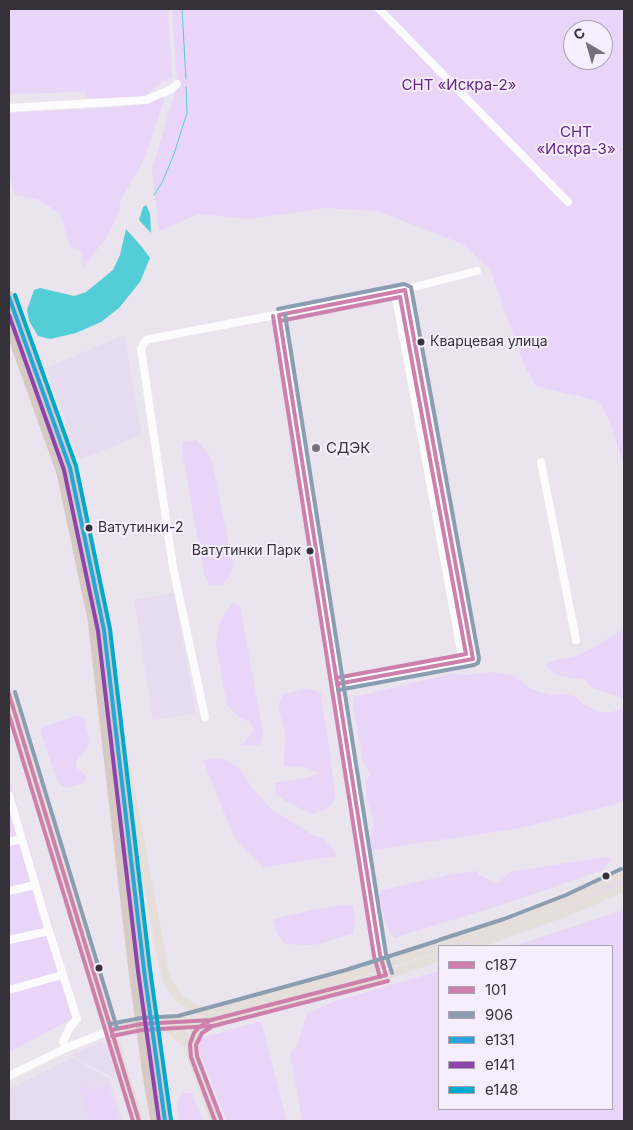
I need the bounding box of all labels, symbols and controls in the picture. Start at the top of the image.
north arrow [563,20,613,70]
text: С [570,24,588,43]
park label: СНТ «Искра-2» [402,76,516,94]
park label: СНТ «Искра-3» [536,123,616,158]
place label: Кварцевая улица [430,334,548,350]
marker: Кварцевая улица [416,337,426,347]
place label: СДЭК [326,439,370,457]
marker: СДЭК [310,442,322,454]
place label: Ватутинки-2 [98,520,184,536]
marker: Ватутинки-2 [84,523,94,533]
place label: Ватутинки Парк [192,543,301,559]
marker: Ватутинки Парк [305,546,315,556]
unlabelled marker [601,871,611,881]
legend [438,945,613,1110]
text: с187 [485,955,517,974]
unlabelled marker [94,963,104,973]
text: 101 [485,980,507,999]
text: 906 [485,1005,513,1024]
text: е131 [485,1030,515,1049]
text: е141 [485,1055,515,1074]
text: е148 [485,1080,518,1099]

